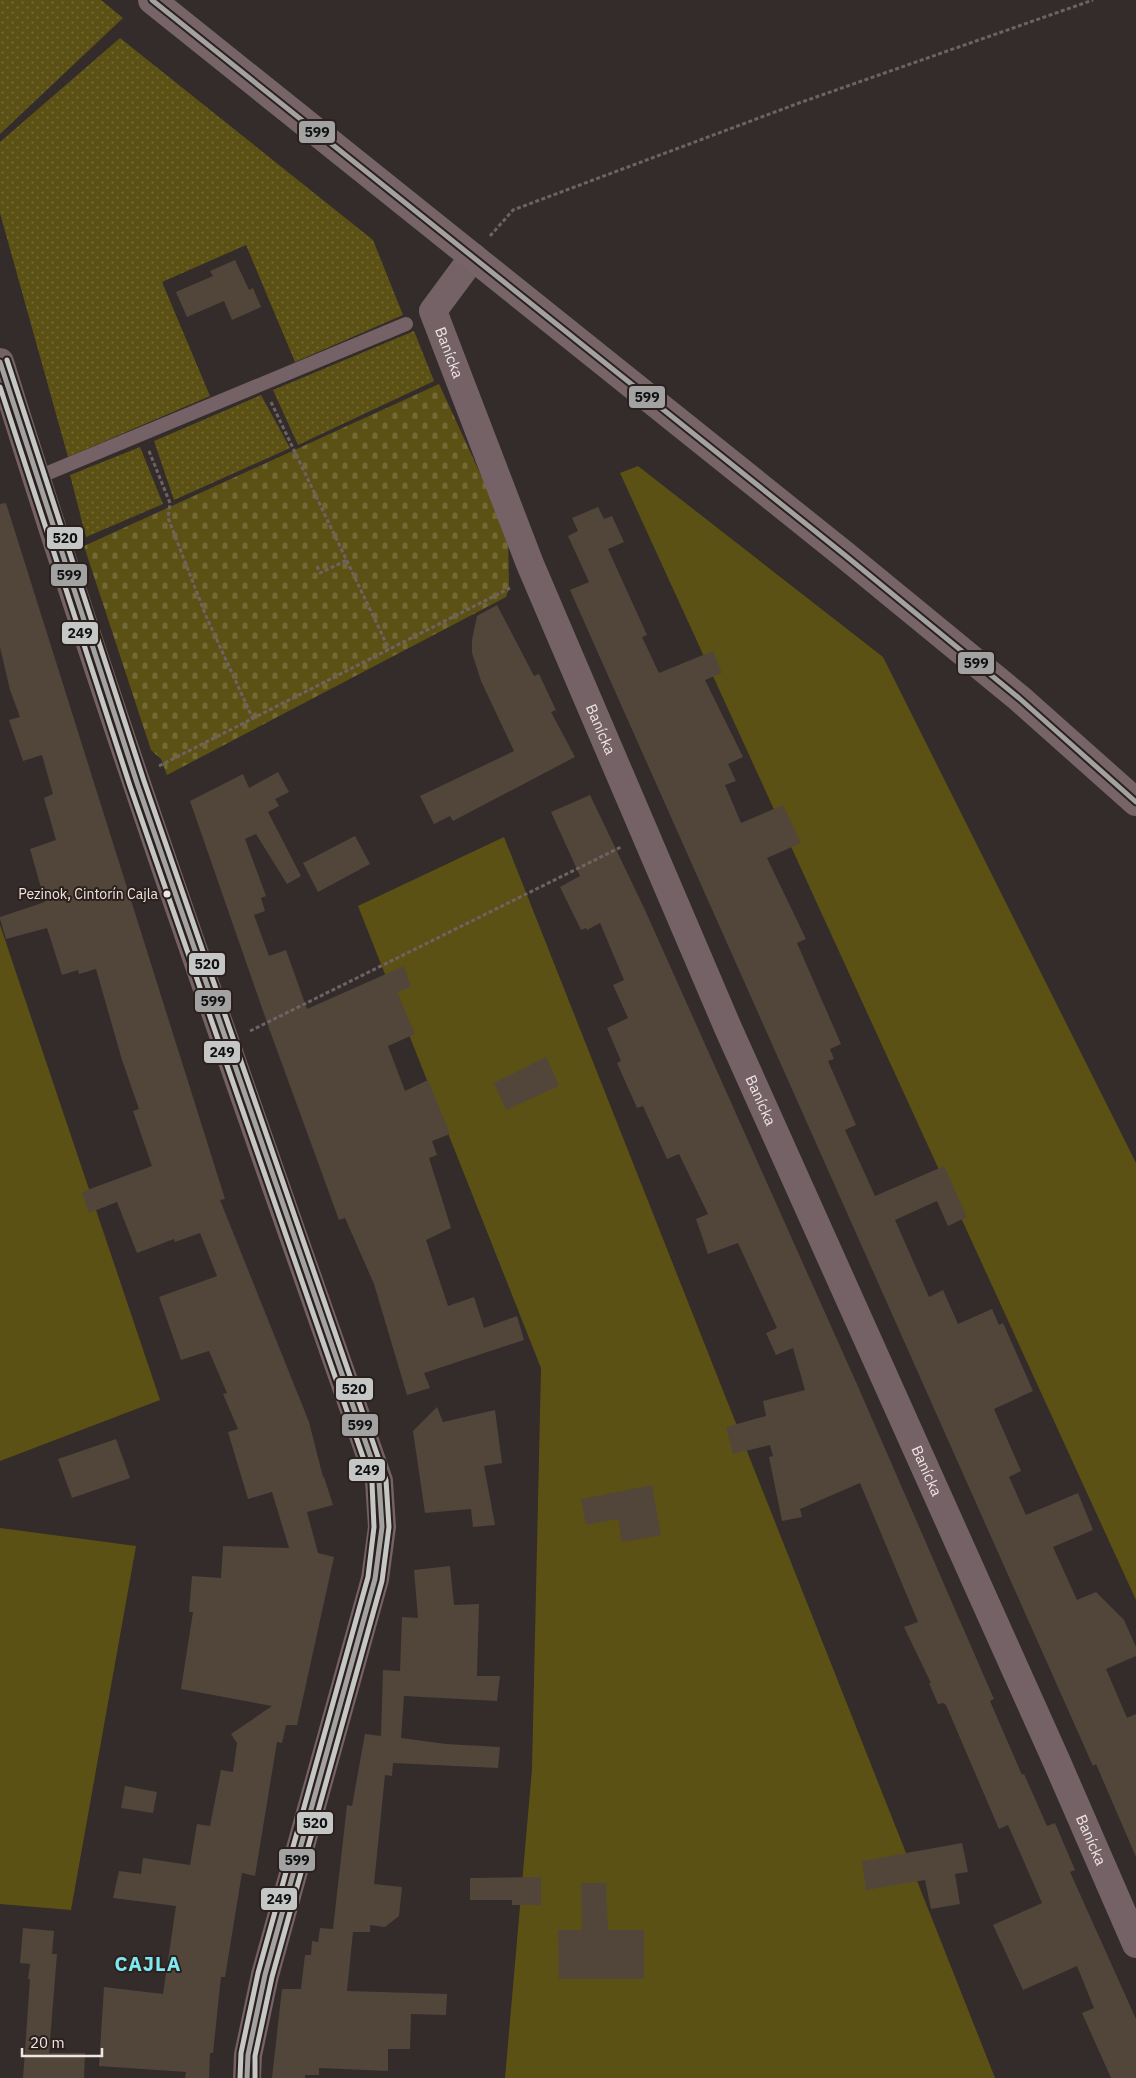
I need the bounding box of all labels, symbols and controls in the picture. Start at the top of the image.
line badge: 599 [298,120,336,144]
text: 599 [304,123,330,141]
street label: Banícka [431,324,468,381]
line badge: 599 [628,385,666,409]
text: 599 [634,388,660,406]
line badge: 520 [46,526,84,550]
text: 520 [52,529,78,547]
line badge: 599 [50,563,88,587]
text: 599 [56,566,82,584]
line badge: 249 [61,621,99,645]
text: 249 [67,624,93,642]
line badge: 599 [957,651,995,675]
text: 599 [963,654,989,672]
street label: Banícka [582,701,620,758]
place label: Pezinok, Cintorín Cajla [18,885,159,903]
marker: Pezinok, Cintorín Cajla [162,889,172,899]
line badge: 520 [188,952,226,976]
text: 520 [194,955,220,973]
line badge: 599 [194,989,232,1013]
text: 599 [200,992,226,1010]
line badge: 249 [203,1040,241,1064]
text: 249 [209,1043,235,1061]
street label: Banícka [741,1072,781,1129]
line badge: 520 [335,1377,374,1401]
text: 520 [341,1380,367,1398]
line badge: 599 [341,1413,379,1437]
text: 599 [347,1416,373,1434]
street label: Banícka [907,1442,947,1499]
line badge: 249 [348,1458,386,1482]
text: 249 [354,1461,380,1479]
line badge: 520 [296,1811,334,1835]
street label: Banícka [1072,1811,1111,1868]
text: 520 [302,1814,328,1832]
line badge: 599 [278,1848,316,1872]
text: 599 [284,1851,310,1869]
line badge: 249 [260,1887,298,1911]
text: 249 [266,1890,292,1908]
district label: CAJLA [114,1950,182,1977]
scale bar [22,2026,102,2058]
text: 20 m [30,2033,65,2052]

